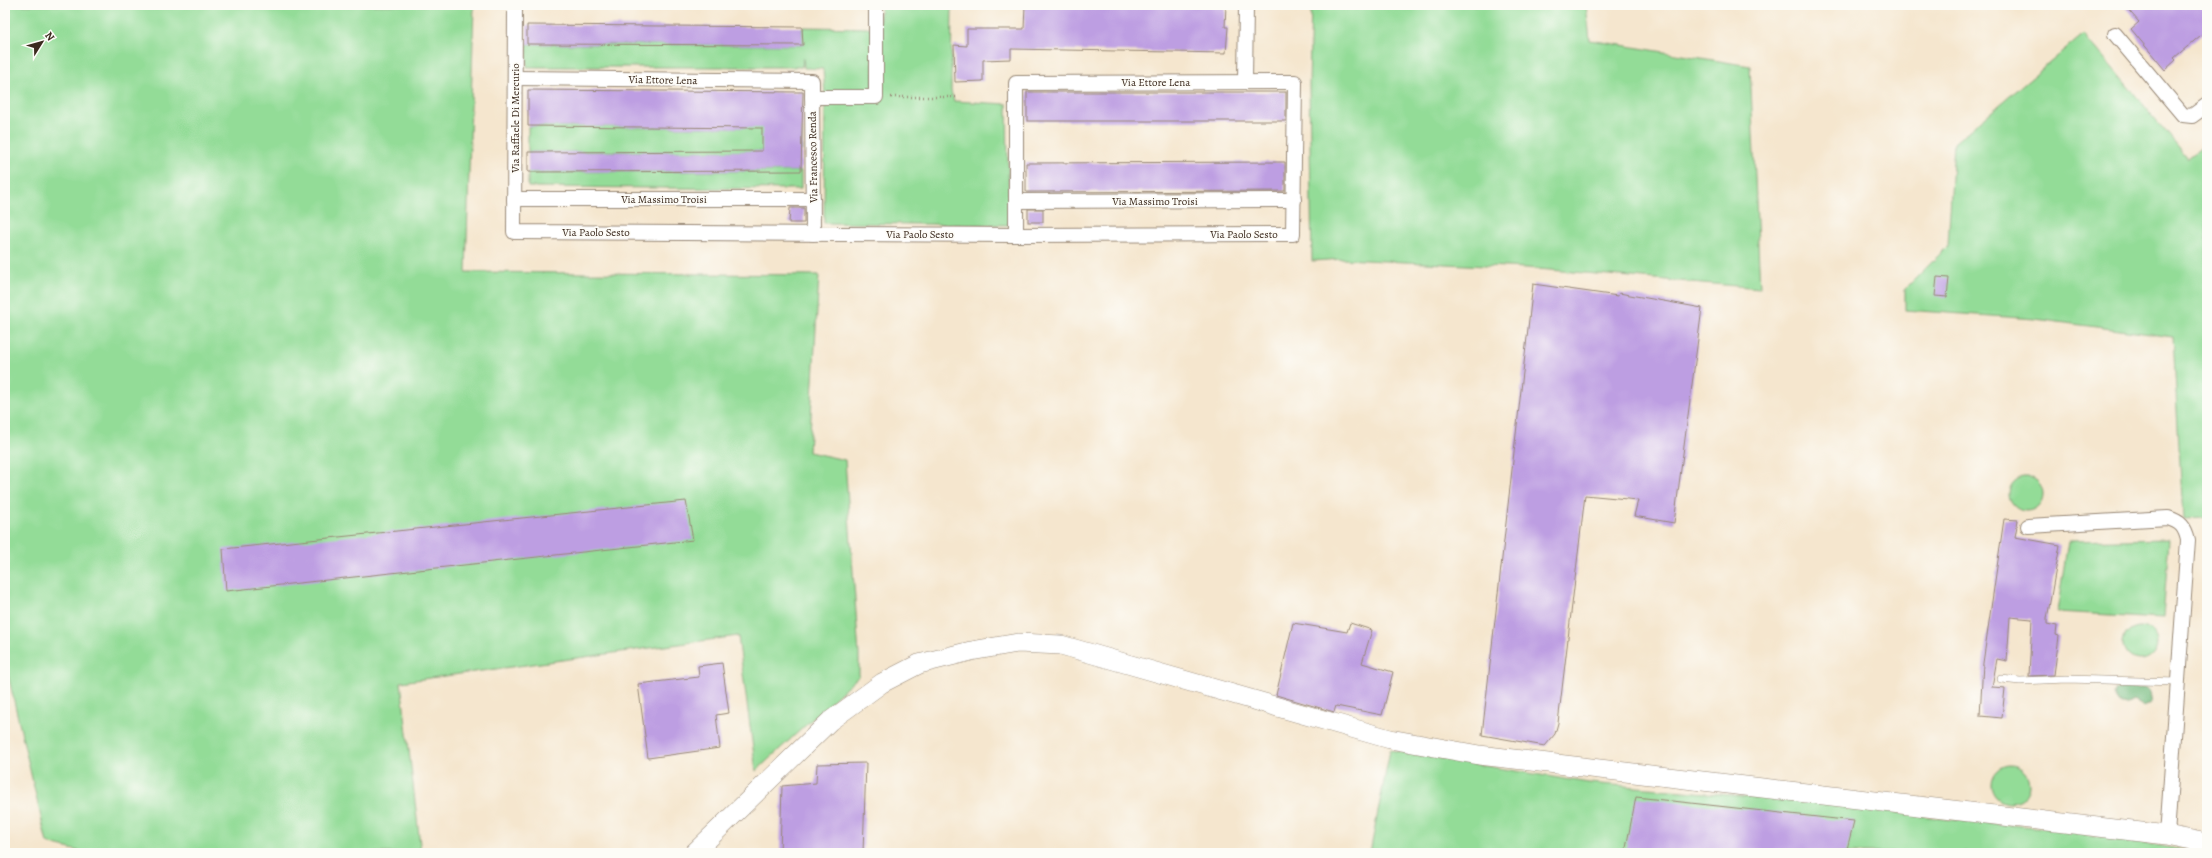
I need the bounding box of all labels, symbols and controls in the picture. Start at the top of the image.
north arrow [22,22,62,62]
text: N [41,29,58,44]
street label: Via Raffaele Di Mercurio [508,63,523,174]
street label: Via Ettore Lena [627,72,698,88]
street label: Via Ettore Lena [1121,75,1191,90]
street label: Via Francesco Renda [805,110,821,204]
street label: Via Massimo Troisi [620,192,707,207]
street label: Via Massimo Troisi [1111,194,1198,209]
street label: Via Paolo Sesto [561,225,630,240]
street label: Via Paolo Sesto [885,227,954,242]
street label: Via Paolo Sesto [1209,227,1278,242]

